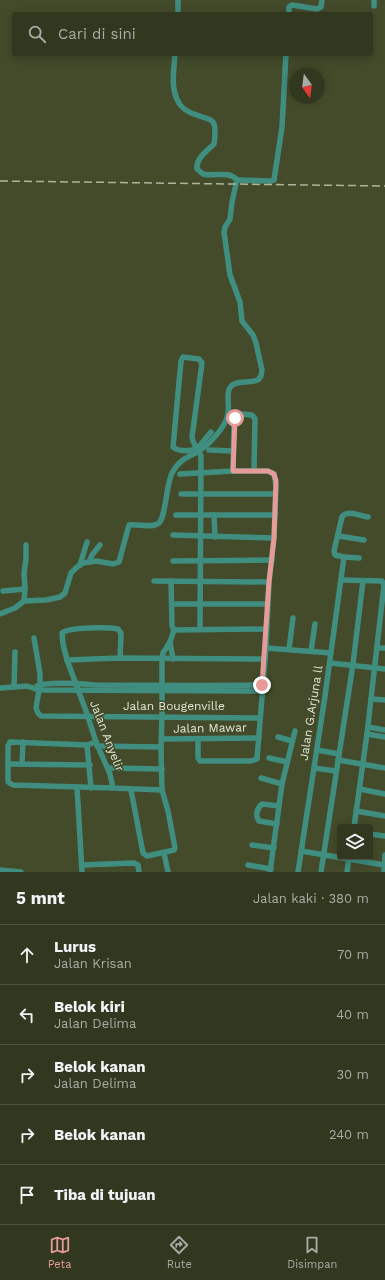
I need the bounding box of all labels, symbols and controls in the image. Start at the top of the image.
search box [12,12,373,56]
icon: search [26,23,48,45]
text: Cari di sini [58,25,136,43]
north arrow [289,68,325,104]
route start [226,409,244,427]
street label: Jalan G.Arjuna ll [297,664,325,762]
route end [253,676,271,694]
street label: Jalan Anyelir [87,699,127,774]
street label: Jalan Bougenville [123,699,225,713]
street label: Jalan Mawar [173,720,247,736]
map controls [337,824,373,860]
button: layers [337,824,373,860]
text: 5 mnt [16,888,65,908]
text: Jalan kaki · 380 m [253,891,369,906]
text: Lurus [54,938,96,956]
icon: ahead [16,944,38,966]
text: 70 m [337,947,369,962]
text: Jalan Krisan [54,956,132,971]
text: Belok kiri [54,998,125,1016]
icon: left [16,1004,38,1026]
text: 40 m [336,1007,369,1022]
text: Jalan Delima [54,1016,136,1031]
text: Belok kanan [54,1058,145,1076]
icon: right [16,1064,38,1086]
text: 30 m [337,1067,369,1082]
text: Jalan Delima [54,1076,136,1091]
icon: right [16,1124,38,1146]
text: Belok kanan [54,1126,145,1144]
text: 240 m [329,1127,369,1142]
icon: arrive [16,1184,38,1206]
text: Tiba di tujuan [54,1186,156,1204]
tab: Peta [48,1234,71,1271]
tab: Rute [167,1234,192,1271]
tab: Disimpan [287,1234,337,1271]

